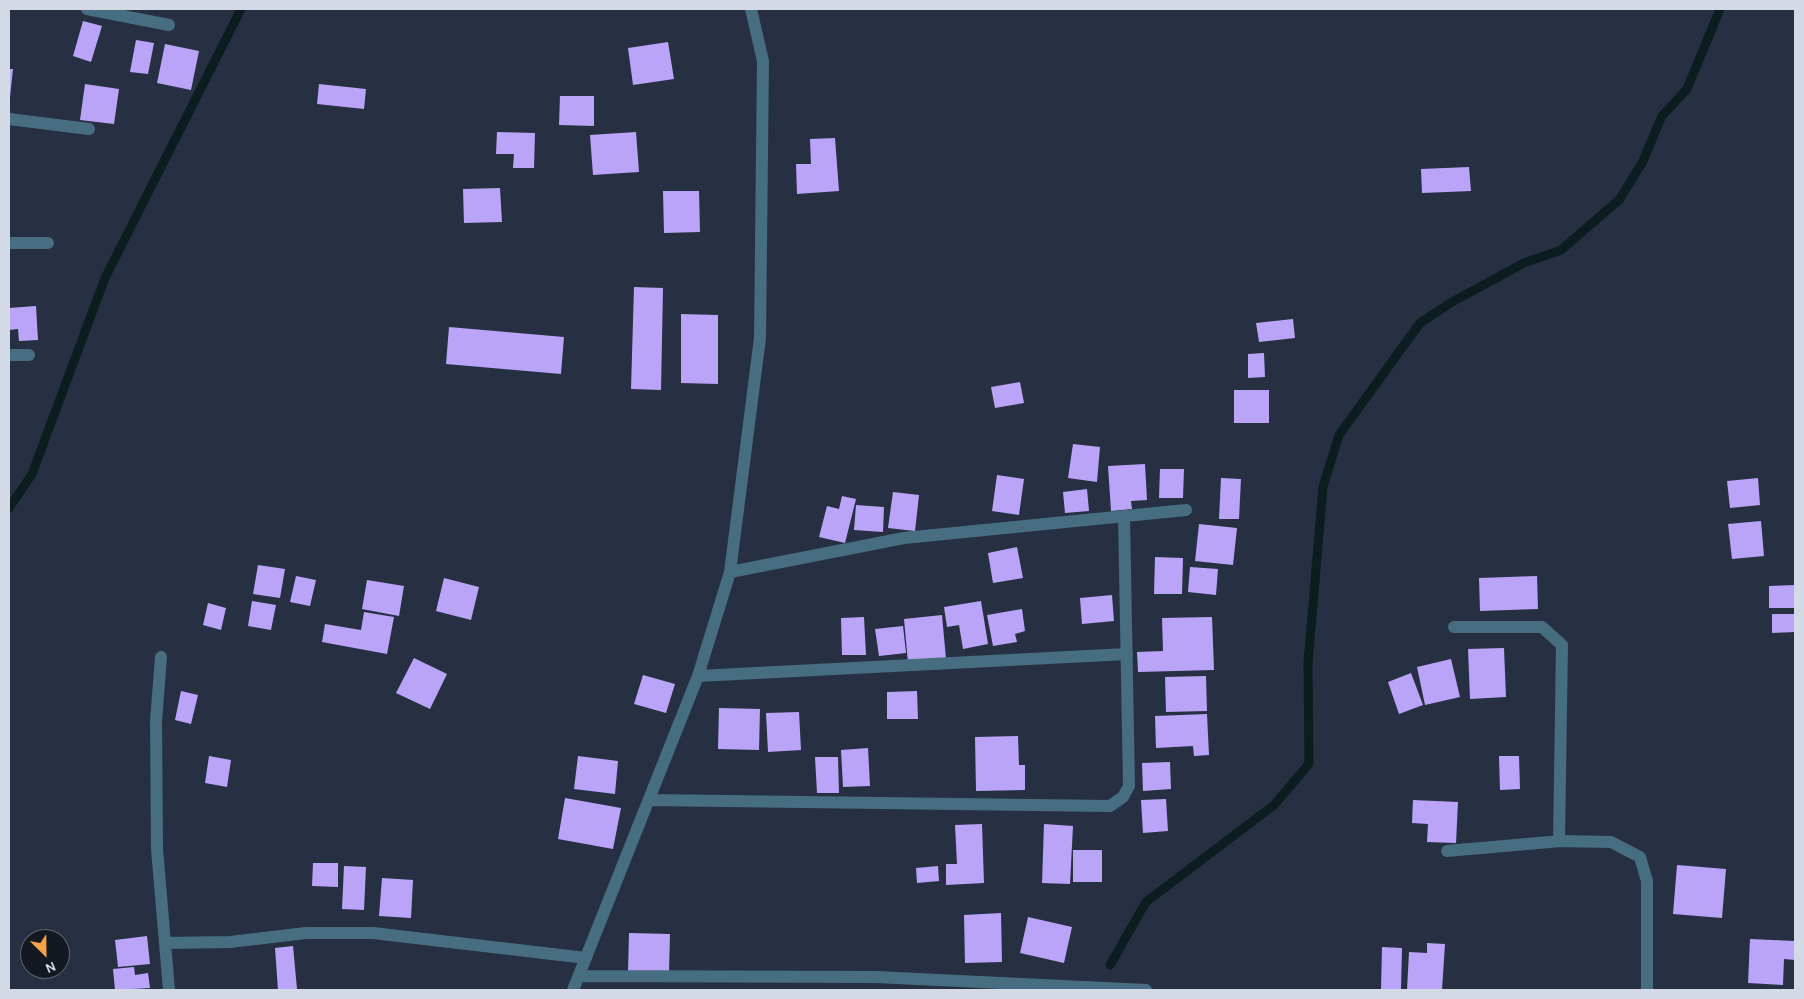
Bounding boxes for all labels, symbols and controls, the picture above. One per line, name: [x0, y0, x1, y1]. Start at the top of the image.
north arrow: [20, 929, 70, 979]
text: N: [43, 958, 59, 977]

